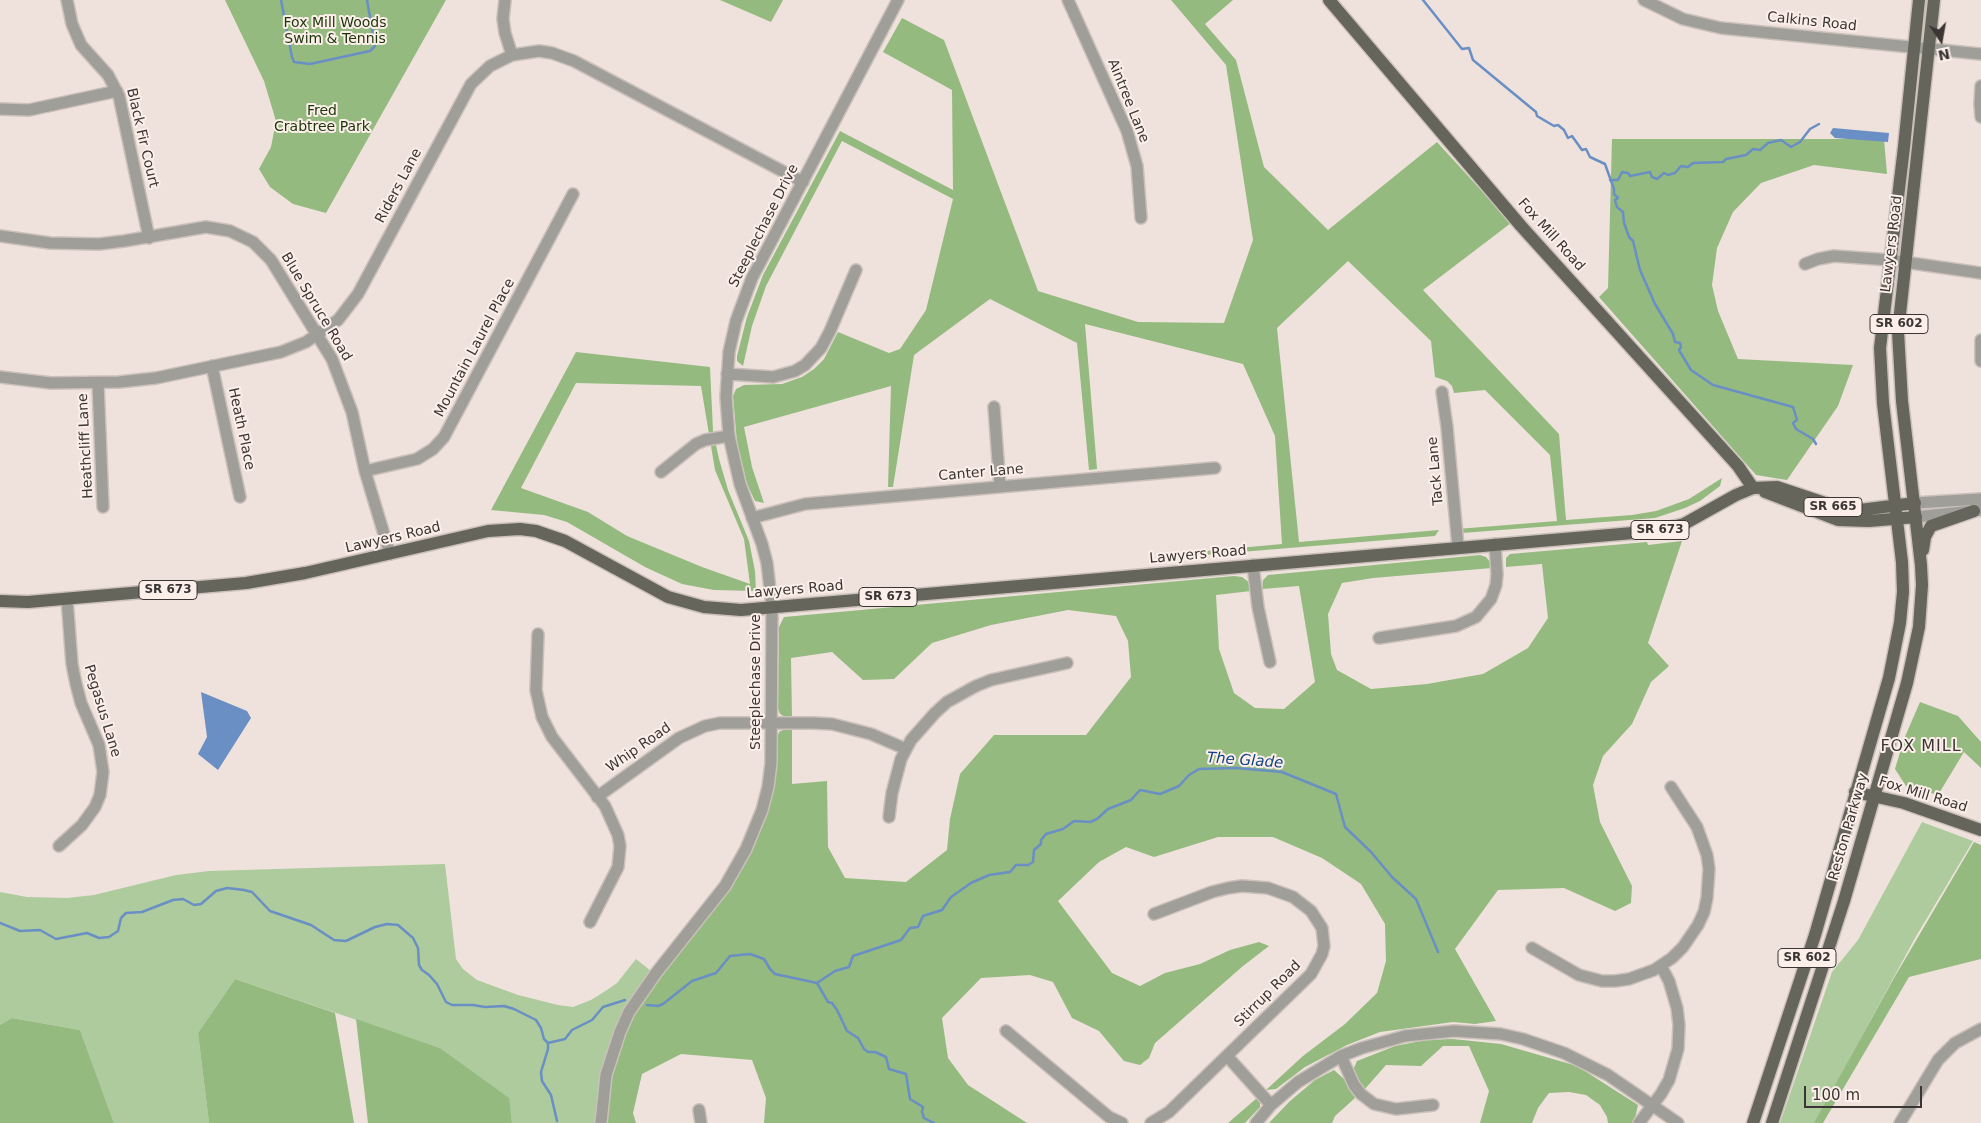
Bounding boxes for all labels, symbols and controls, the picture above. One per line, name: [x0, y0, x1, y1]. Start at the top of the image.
street label: Calkins Road: [1766, 9, 1858, 35]
park label: Fox Mill Woods Swim & Tennis: [284, 15, 386, 48]
north arrow: [1916, 15, 1966, 65]
text: N: [1937, 46, 1952, 64]
street label: Aintree Lane: [1104, 57, 1152, 145]
street label: Black Fir Court: [122, 86, 162, 190]
park label: Fred Crabtree Park: [274, 103, 370, 136]
street label: Riders Lane: [372, 146, 426, 226]
street label: Steeplechase Drive: [726, 162, 802, 290]
street label: Fox Mill Road: [1514, 195, 1588, 275]
street label: Lawyers Road: [1878, 195, 1906, 293]
street label: Blue Spruce Road: [277, 250, 355, 364]
street label: Mountain Laurel Place: [431, 276, 519, 420]
road number: SR 602: [1870, 314, 1928, 334]
street label: Heath Place: [224, 386, 258, 472]
street label: Heathcliff Lane: [75, 393, 97, 499]
street label: Tack Lane: [1425, 436, 1447, 506]
street label: Canter Lane: [938, 461, 1024, 485]
road number: SR 665: [1804, 498, 1862, 516]
street label: Lawyers Road: [344, 519, 442, 557]
road number: SR 673: [1631, 520, 1689, 540]
street label: Lawyers Road: [1149, 542, 1247, 568]
street label: Lawyers Road: [746, 577, 844, 603]
road number: SR 673: [139, 580, 197, 600]
road number: SR 673: [859, 588, 917, 606]
street label: Steeplechase Drive: [748, 614, 764, 750]
street label: Pegasus Lane: [80, 663, 124, 759]
street label: Whip Road: [603, 720, 675, 776]
district label: FOX MILL: [1879, 737, 1963, 757]
water label: The Glade: [1206, 749, 1284, 773]
street label: Reston Parkway: [1826, 771, 1872, 883]
street label: Fox Mill Road: [1877, 774, 1969, 816]
road number: SR 602: [1778, 948, 1836, 968]
street label: Stirrup Road: [1231, 957, 1305, 1031]
scale bar: [1806, 1076, 1924, 1108]
text: 100 m: [1812, 1086, 1860, 1104]

